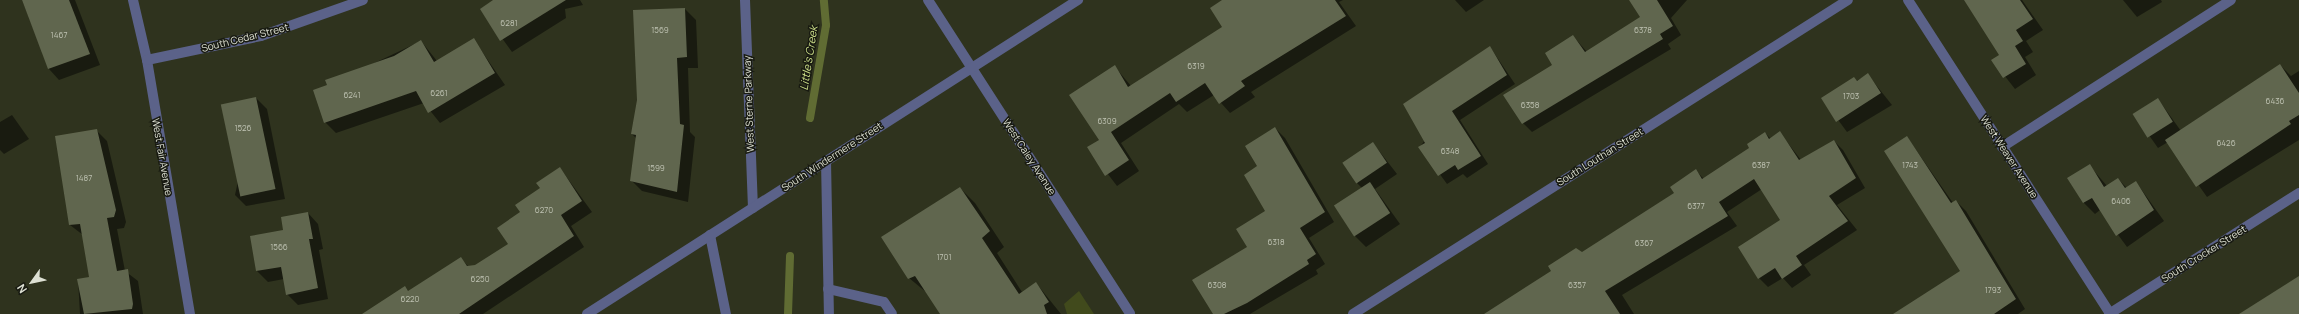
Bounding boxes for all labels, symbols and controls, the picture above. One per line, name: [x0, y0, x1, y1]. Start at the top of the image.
house number: 6281: [500, 18, 518, 28]
street label: South Cedar Street: [200, 21, 290, 55]
house number: 1569: [651, 25, 669, 35]
water label: Little's Creek: [797, 25, 821, 91]
house number: 6378: [1634, 25, 1652, 35]
house number: 1467: [51, 30, 67, 40]
street label: West Sterne Parkway: [741, 55, 757, 153]
house number: 6319: [1187, 61, 1205, 71]
house number: 6261: [430, 88, 448, 98]
house number: 6241: [343, 90, 361, 100]
house number: 1703: [1843, 91, 1859, 101]
house number: 6436: [2265, 96, 2285, 106]
house number: 6358: [1521, 100, 1539, 110]
street label: West Weaver Avenue: [1978, 113, 2040, 201]
house number: 6309: [1097, 116, 1117, 126]
street label: West Fair Avenue: [149, 117, 175, 197]
street label: West Caley Avenue: [1000, 117, 1058, 197]
street label: South Windermere Street: [779, 120, 885, 194]
house number: 1526: [234, 123, 252, 133]
street label: South Louthan Street: [1555, 125, 1645, 189]
house number: 6426: [2216, 138, 2236, 148]
house number: 6348: [1441, 146, 1459, 156]
house number: 6387: [1752, 160, 1770, 170]
house number: 1743: [1902, 160, 1918, 170]
house number: 1599: [647, 163, 665, 173]
house number: 1487: [76, 173, 92, 183]
house number: 6406: [2111, 196, 2131, 206]
house number: 6377: [1687, 201, 1705, 211]
house number: 6270: [535, 205, 553, 215]
street label: South Crocker Street: [2159, 223, 2249, 285]
house number: 6318: [1267, 237, 1285, 247]
house number: 6367: [1635, 238, 1653, 248]
house number: 1566: [270, 242, 288, 252]
house number: 1701: [936, 252, 952, 262]
north arrow: [12, 262, 52, 302]
house number: 6250: [470, 274, 490, 284]
house number: 6308: [1208, 280, 1226, 290]
house number: 6357: [1568, 280, 1586, 290]
text: N: [13, 281, 30, 296]
house number: 1793: [1985, 285, 2001, 295]
house number: 6220: [401, 294, 419, 304]

